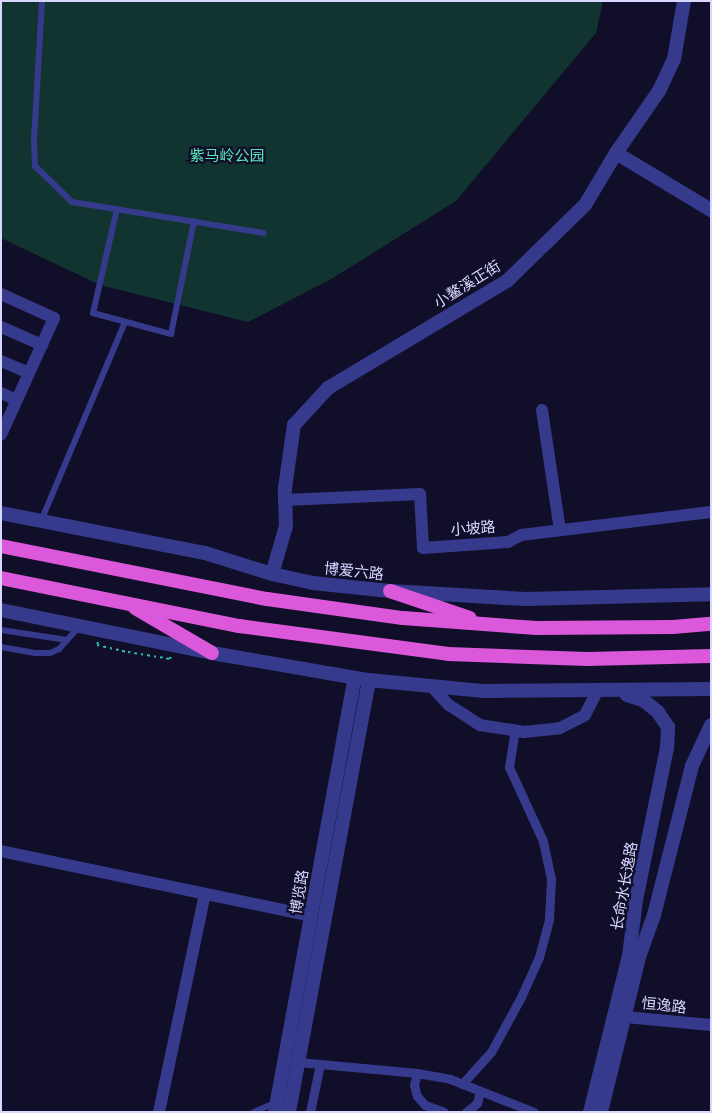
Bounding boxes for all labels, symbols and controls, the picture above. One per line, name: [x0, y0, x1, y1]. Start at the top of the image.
park label: 紫马岭公园: [190, 147, 264, 165]
street label: 小鳌溪正街: [430, 256, 504, 312]
street label: 小坡路: [450, 517, 496, 539]
street label: 博爱六路: [323, 559, 385, 583]
street label: 长命水长逸路: [607, 840, 641, 932]
street label: 博览路: [286, 868, 312, 916]
street label: 恒逸路: [641, 994, 687, 1016]

